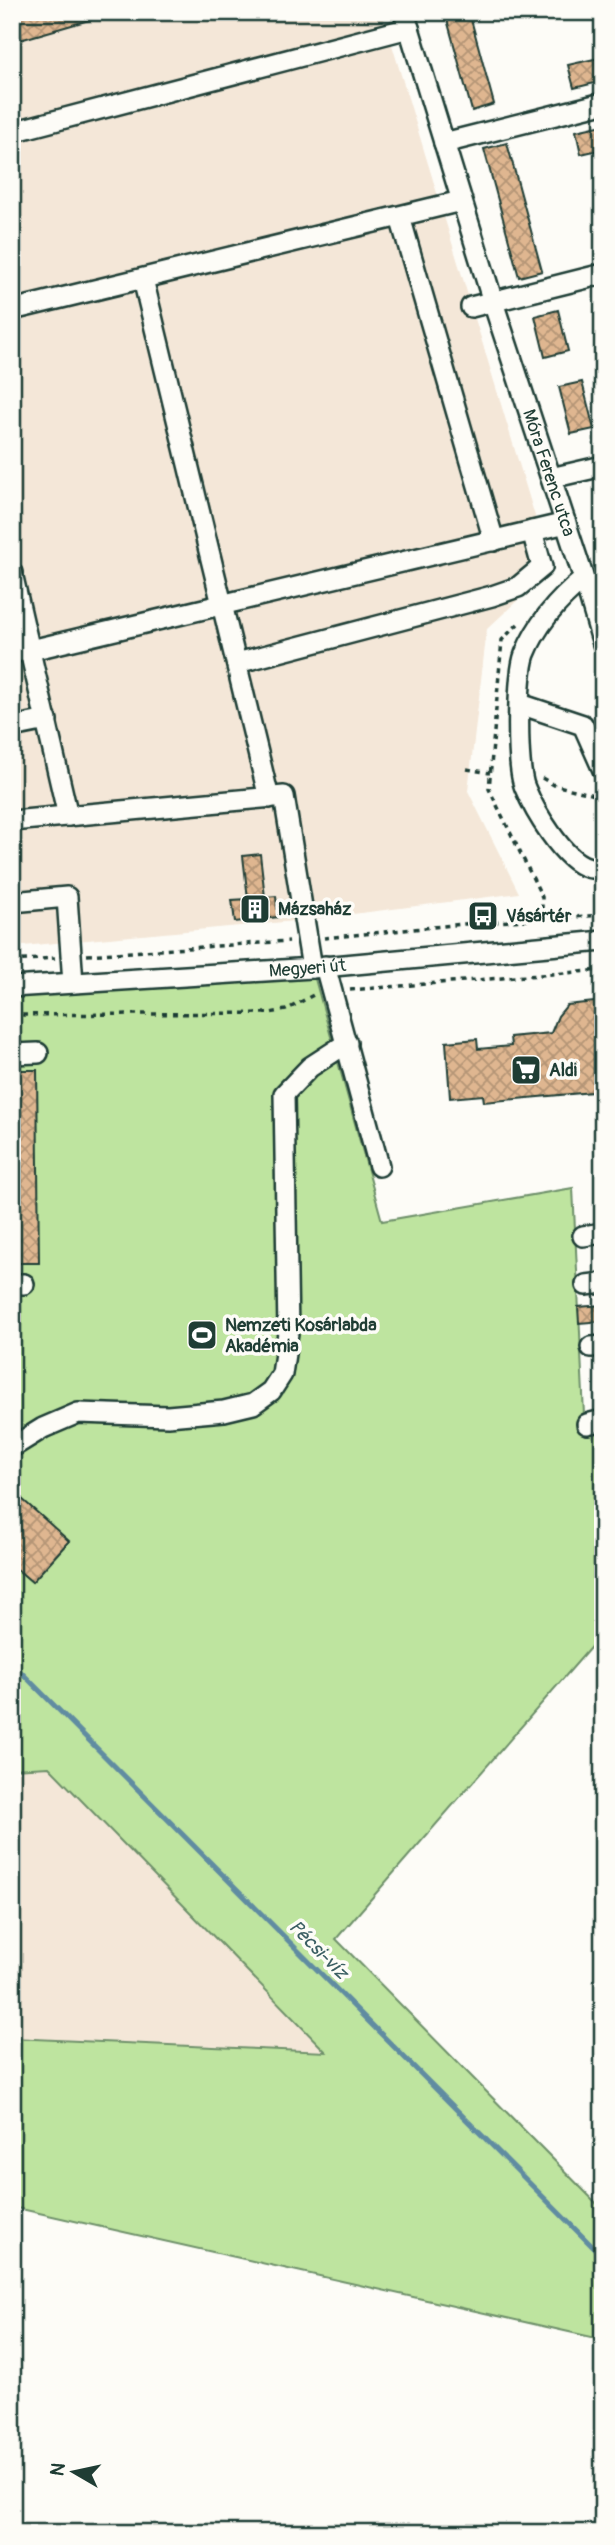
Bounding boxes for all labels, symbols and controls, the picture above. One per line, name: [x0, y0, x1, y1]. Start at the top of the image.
street label: Móra Ferenc utca: [517, 406, 580, 539]
building icon: Mázsaház: [238, 892, 272, 926]
place label: Mázsaház: [278, 898, 352, 921]
bus stop icon: Vásártér: [466, 899, 500, 933]
place label: Vásártér: [506, 905, 572, 928]
street label: Megyeri út: [268, 954, 348, 983]
supermarket icon: Aldi: [509, 1053, 543, 1087]
place label: Aldi: [549, 1059, 577, 1082]
place label: Nemzeti Kosárlabda Akadémia: [225, 1314, 377, 1358]
sports icon: Nemzeti Kosárlabda Akadémia: [185, 1318, 219, 1352]
water label: Pécsi-víz: [284, 1915, 354, 1986]
north arrow: [38, 2436, 108, 2506]
text: N: [45, 2461, 71, 2478]

